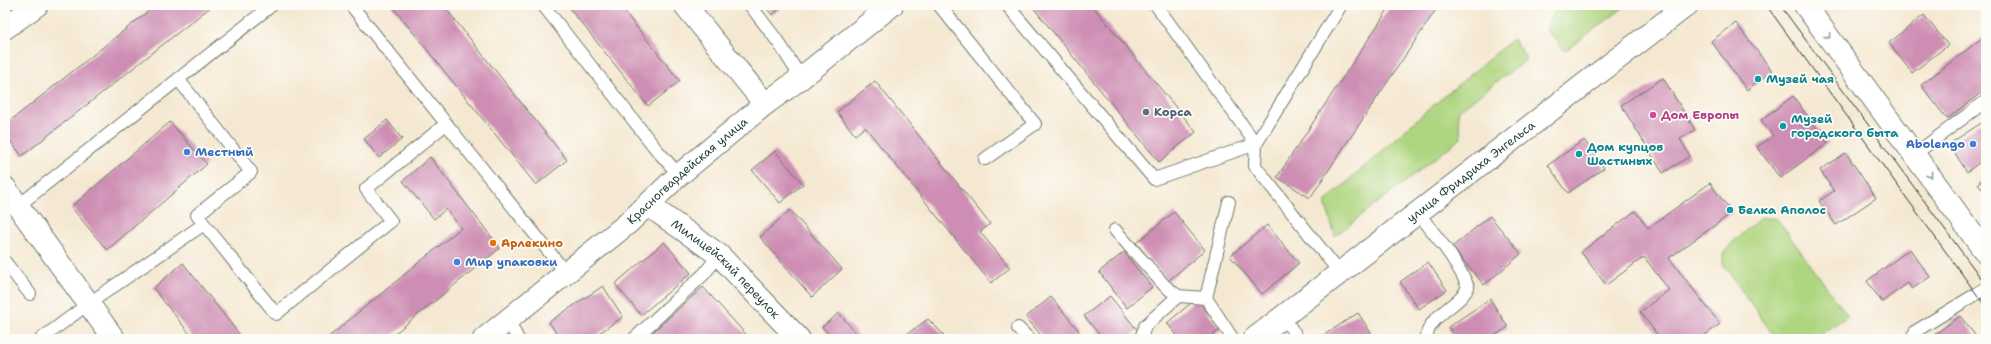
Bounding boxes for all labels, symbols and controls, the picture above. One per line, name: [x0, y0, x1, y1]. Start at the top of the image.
one-way arrow: [1823, 32, 1830, 39]
place label: Музей чая: [1766, 71, 1834, 87]
marker: Музей чая: [1753, 74, 1763, 84]
place label: Корса: [1154, 104, 1193, 120]
marker: Корса: [1141, 107, 1151, 117]
place label: Дом Европы: [1661, 107, 1740, 123]
marker: Дом Европы: [1648, 110, 1658, 120]
place label: Музей городского быта: [1791, 111, 1899, 141]
street label: Красногвардейская улица: [624, 113, 751, 228]
street label: улица Фридриха Энгельса: [1404, 117, 1539, 226]
marker: Музей городского быта: [1778, 121, 1788, 131]
place label: Abolengo: [1906, 136, 1965, 152]
place label: Дом купцов Шастиных: [1587, 139, 1663, 169]
marker: Abolengo: [1968, 139, 1978, 149]
place label: Местный: [195, 144, 254, 160]
marker: Местный: [182, 147, 192, 157]
marker: Дом купцов Шастиных: [1574, 149, 1584, 159]
one-way arrow: [1925, 171, 1933, 178]
place label: Белка Аполос: [1738, 202, 1826, 218]
marker: Белка Аполос: [1725, 205, 1735, 215]
street label: Милицейский переулок: [668, 216, 784, 323]
place label: Арлекино: [501, 235, 563, 251]
marker: Арлекино: [488, 238, 498, 248]
place label: Мир упаковки: [465, 254, 558, 270]
marker: Мир упаковки: [452, 257, 462, 267]

